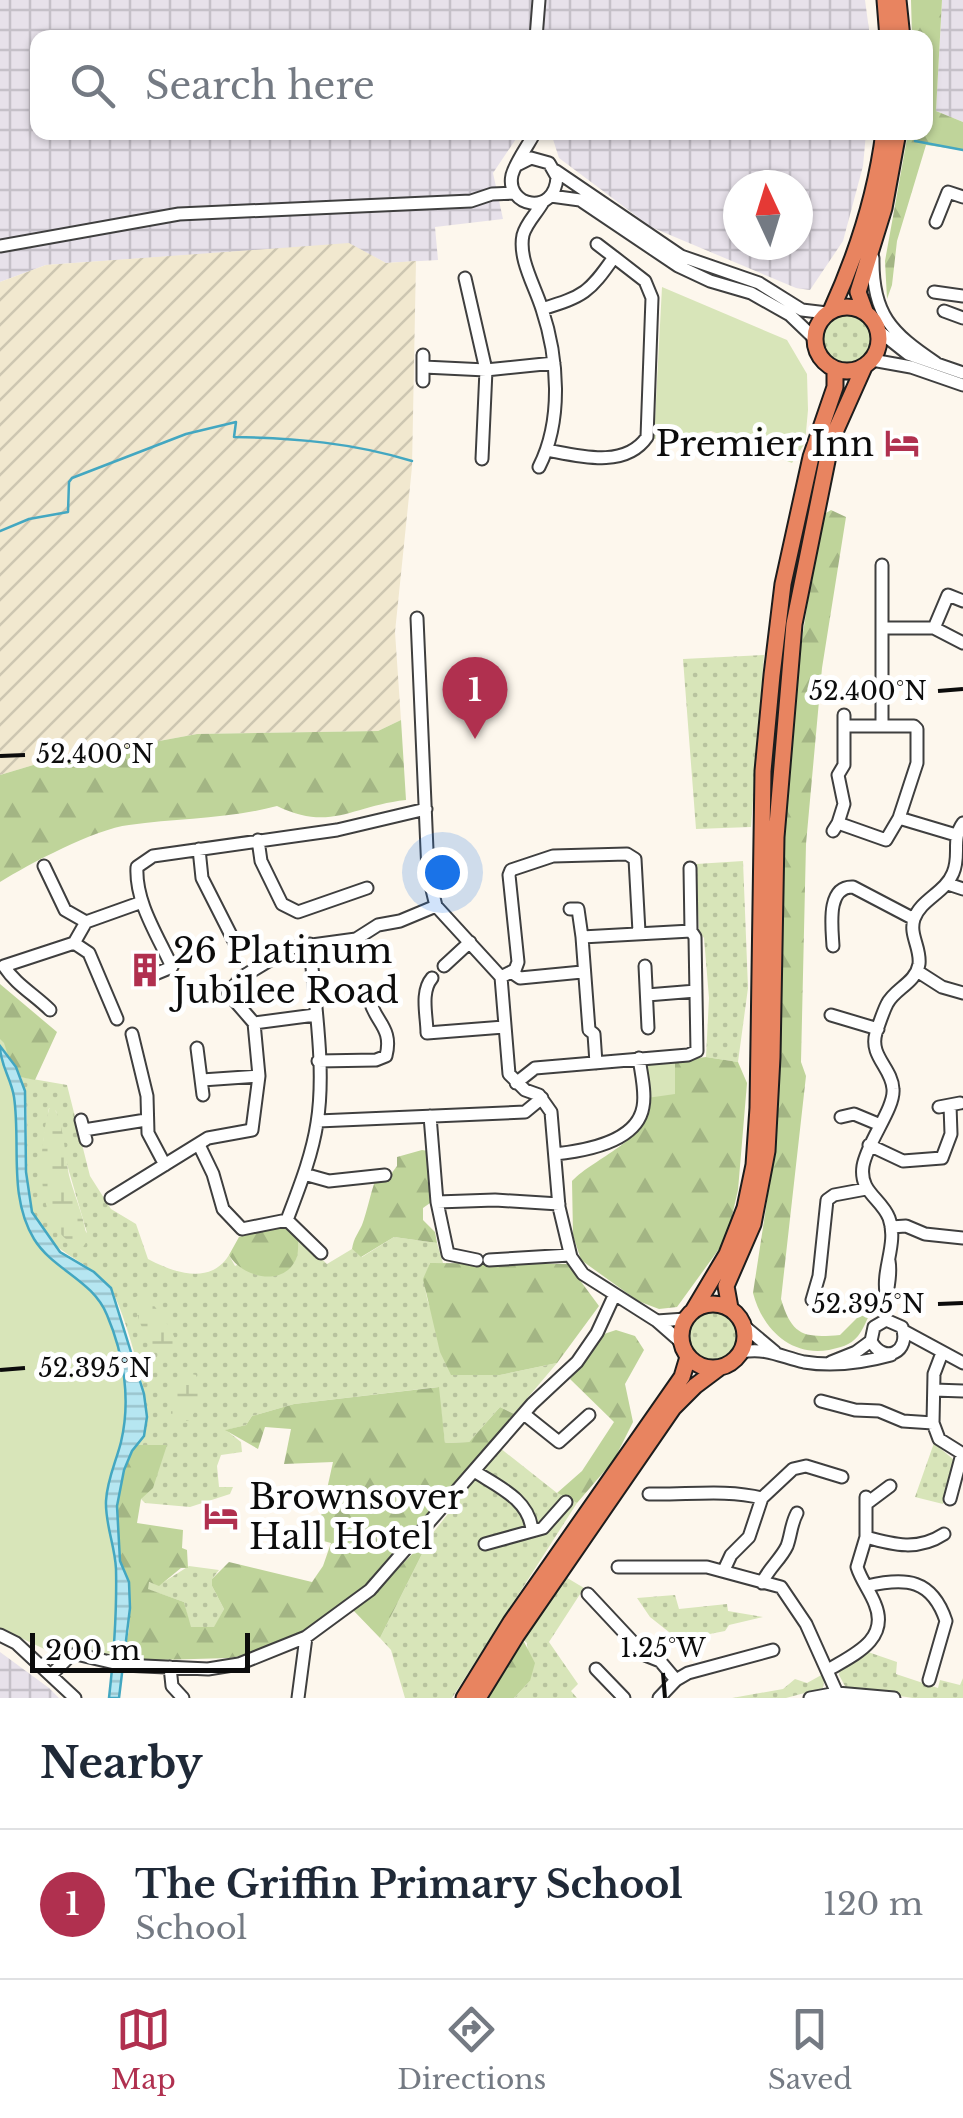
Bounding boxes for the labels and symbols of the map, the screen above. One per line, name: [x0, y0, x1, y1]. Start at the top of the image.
north arrow: [723, 170, 813, 260]
place label: Premier Inn: [655, 422, 874, 465]
hotel icon: Premier Inn: [883, 424, 921, 462]
pin: 1: [442, 656, 508, 739]
text: 52.400°N: [809, 676, 927, 707]
text: 52.400°N: [36, 739, 154, 770]
your location: [417, 847, 468, 898]
place label: 26 Platinum Jubilee Road: [169, 929, 399, 1012]
building icon: 26 Platinum Jubilee Road: [126, 951, 164, 989]
text: 52.395°N: [811, 1289, 925, 1320]
text: 52.395°N: [38, 1353, 152, 1384]
place label: Brownsover Hall Hotel: [249, 1475, 464, 1558]
hotel icon: Brownsover Hall Hotel: [202, 1497, 240, 1535]
scale bar: [30, 1628, 250, 1672]
text: 1.25°W: [620, 1633, 706, 1664]

